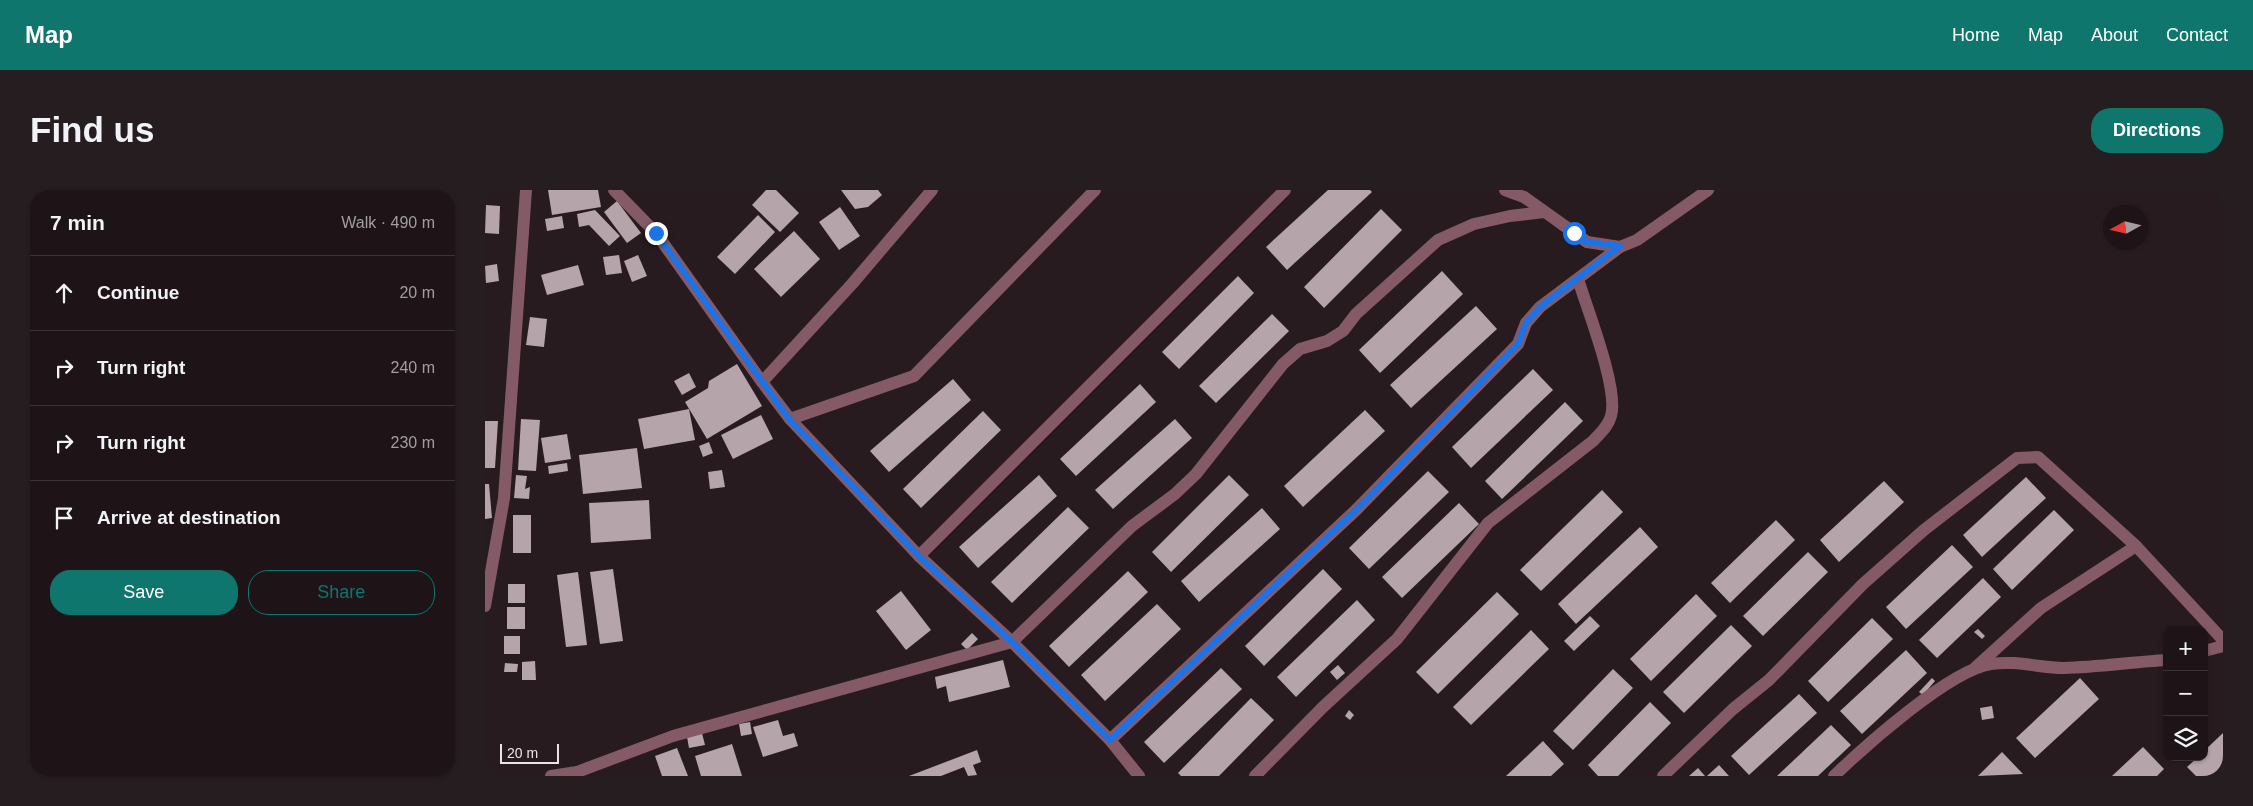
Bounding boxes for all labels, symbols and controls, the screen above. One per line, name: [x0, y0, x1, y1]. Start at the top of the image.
text: Map: [25, 21, 73, 48]
text: Home: [1952, 25, 2000, 45]
text: Map: [2028, 25, 2063, 45]
text: About: [2091, 25, 2138, 45]
text: Contact: [2166, 25, 2228, 45]
button: Directions: [2091, 108, 2223, 153]
text: Find us: [30, 110, 154, 149]
north arrow: [2103, 205, 2148, 250]
text: 7 min: [50, 211, 105, 234]
text: Walk · 490 m: [341, 214, 435, 231]
route end: [645, 222, 668, 245]
route start: [1563, 222, 1586, 245]
icon: ahead: [50, 279, 78, 307]
text: Continue: [97, 282, 179, 303]
text: 20 m: [399, 284, 435, 301]
icon: right: [50, 354, 78, 382]
text: Turn right: [97, 357, 185, 378]
text: 240 m: [391, 359, 435, 376]
icon: right: [50, 429, 78, 457]
text: Turn right: [97, 432, 185, 453]
text: 230 m: [391, 434, 435, 451]
icon: arrive: [50, 504, 78, 532]
text: Arrive at destination: [97, 507, 281, 528]
button: Save: [50, 570, 238, 615]
button: Share: [248, 570, 435, 615]
map controls: [2163, 626, 2208, 761]
button: +: [2163, 626, 2208, 671]
button: −: [2163, 671, 2208, 716]
button: layers: [2163, 716, 2208, 761]
scale bar: [500, 741, 559, 764]
text: 20 m: [507, 745, 538, 761]

